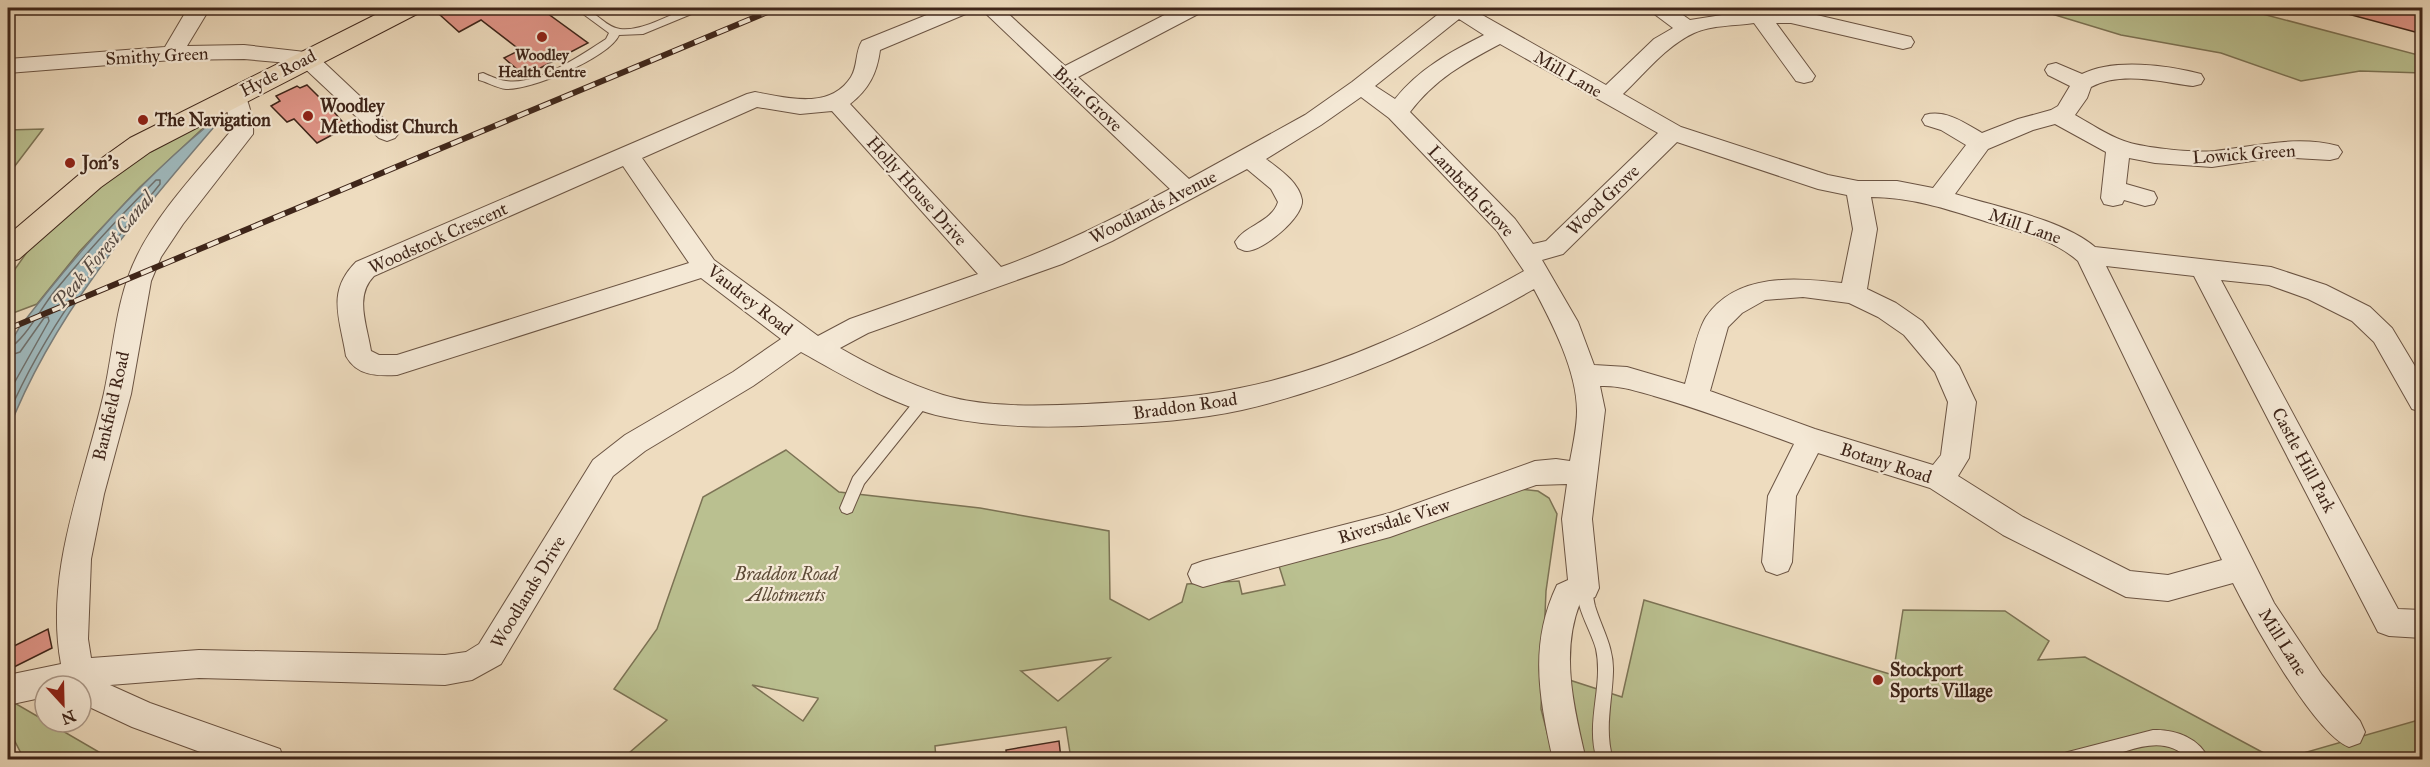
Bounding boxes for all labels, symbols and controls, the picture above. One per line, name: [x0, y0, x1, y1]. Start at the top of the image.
marker: Woodley Health Centre: [535, 30, 549, 44]
street label: Smithy Green: [105, 42, 209, 70]
street label: Hyde Road: [236, 45, 320, 101]
place label: Woodley Health Centre: [498, 46, 587, 81]
street label: Mill Lane: [1530, 46, 1606, 102]
street label: Briar Grove: [1049, 61, 1127, 137]
place label: Woodley Methodist Church: [320, 95, 459, 138]
place label: The Navigation: [154, 109, 271, 132]
marker: Woodley Methodist Church: [301, 109, 315, 123]
marker: The Navigation: [136, 113, 150, 127]
street label: Holly House Drive: [862, 132, 972, 250]
street label: Lowick Green: [2192, 139, 2297, 169]
street label: Lambeth Grove: [1423, 141, 1519, 241]
place label: Jon's: [80, 152, 119, 175]
marker: Jon's: [63, 156, 77, 170]
street label: Wood Grove: [1562, 160, 1644, 240]
street label: Woodlands Avenue: [1086, 166, 1220, 248]
water label: Peak Forest Canal: [47, 185, 160, 313]
street label: Woodstock Crescent: [365, 197, 511, 279]
street label: Mill Lane: [1986, 203, 2064, 249]
street label: Vaudrey Road: [702, 259, 797, 340]
street label: Bankfield Road: [88, 349, 134, 463]
street label: Braddon Road: [1131, 388, 1239, 424]
street label: Castle Hill Park: [2267, 404, 2341, 517]
street label: Botany Road: [1837, 438, 1935, 488]
street label: Riversdale View: [1335, 493, 1453, 548]
street label: Woodlands Drive: [486, 532, 570, 652]
park label: Braddon Road Allotments: [733, 563, 839, 606]
street label: Mill Lane: [2254, 604, 2312, 680]
place label: Stockport Sports Village: [1890, 659, 1993, 703]
marker: Stockport Sports Village: [1871, 673, 1885, 687]
north arrow: [33, 674, 93, 734]
text: N: [58, 706, 78, 729]

